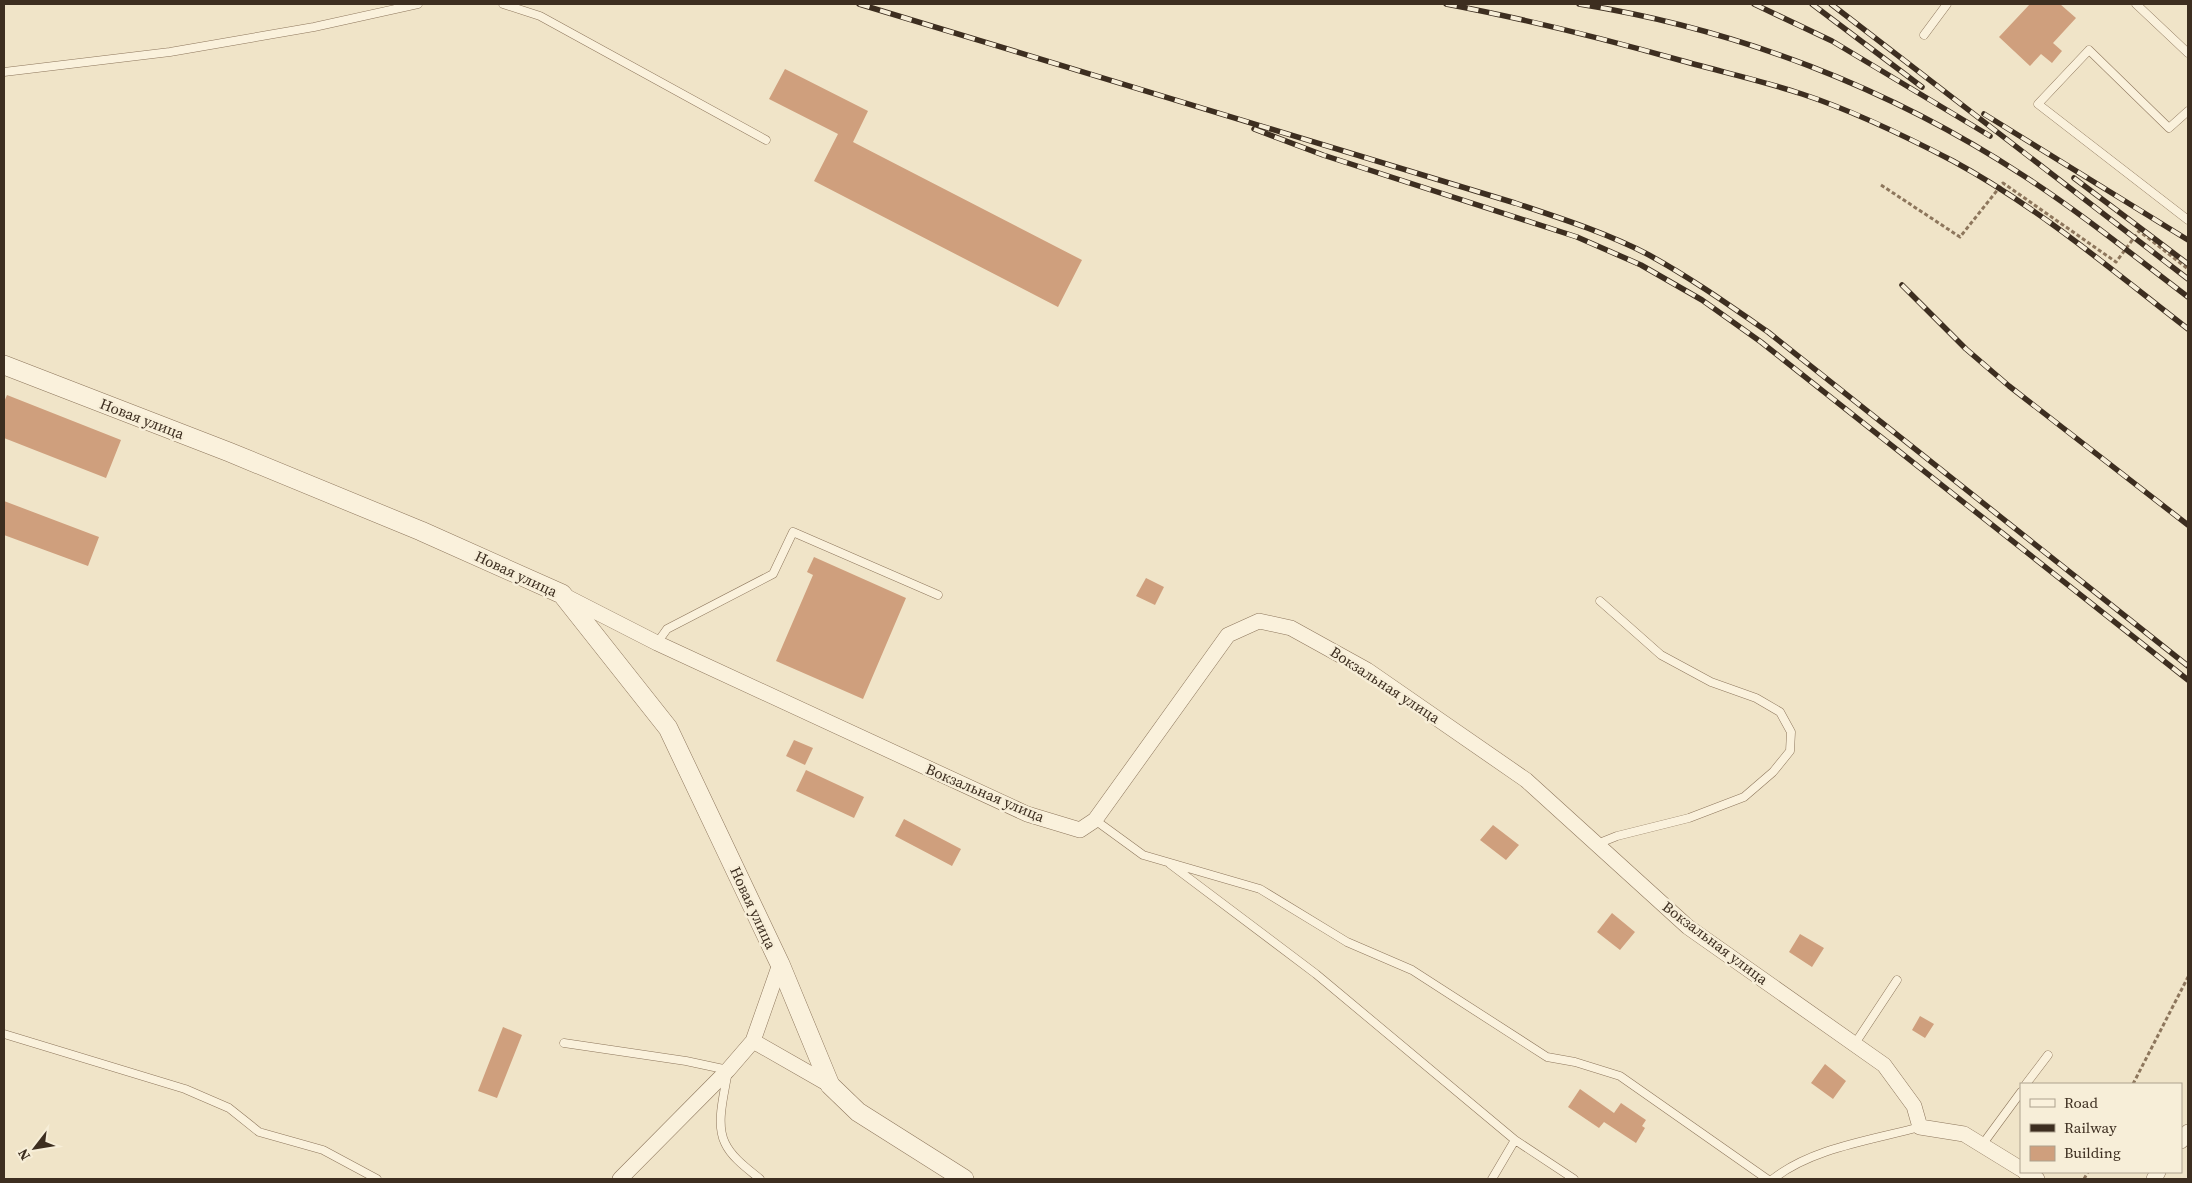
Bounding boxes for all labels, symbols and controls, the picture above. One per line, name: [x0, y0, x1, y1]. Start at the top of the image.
street label: Новая улица: [97, 393, 188, 444]
street label: Новая улица: [472, 545, 561, 602]
street label: Вокзальная улица: [1326, 641, 1445, 728]
street label: Вокзальная улица: [923, 758, 1048, 827]
street label: Новая улица: [725, 863, 782, 953]
street label: Вокзальная улица: [1658, 896, 1773, 989]
legend: [2020, 1083, 2182, 1173]
text: Road: [2064, 1092, 2098, 1113]
text: Railway: [2064, 1117, 2117, 1138]
north arrow: [10, 1123, 60, 1173]
text: Building: [2064, 1142, 2121, 1163]
text: N: [13, 1145, 35, 1164]

